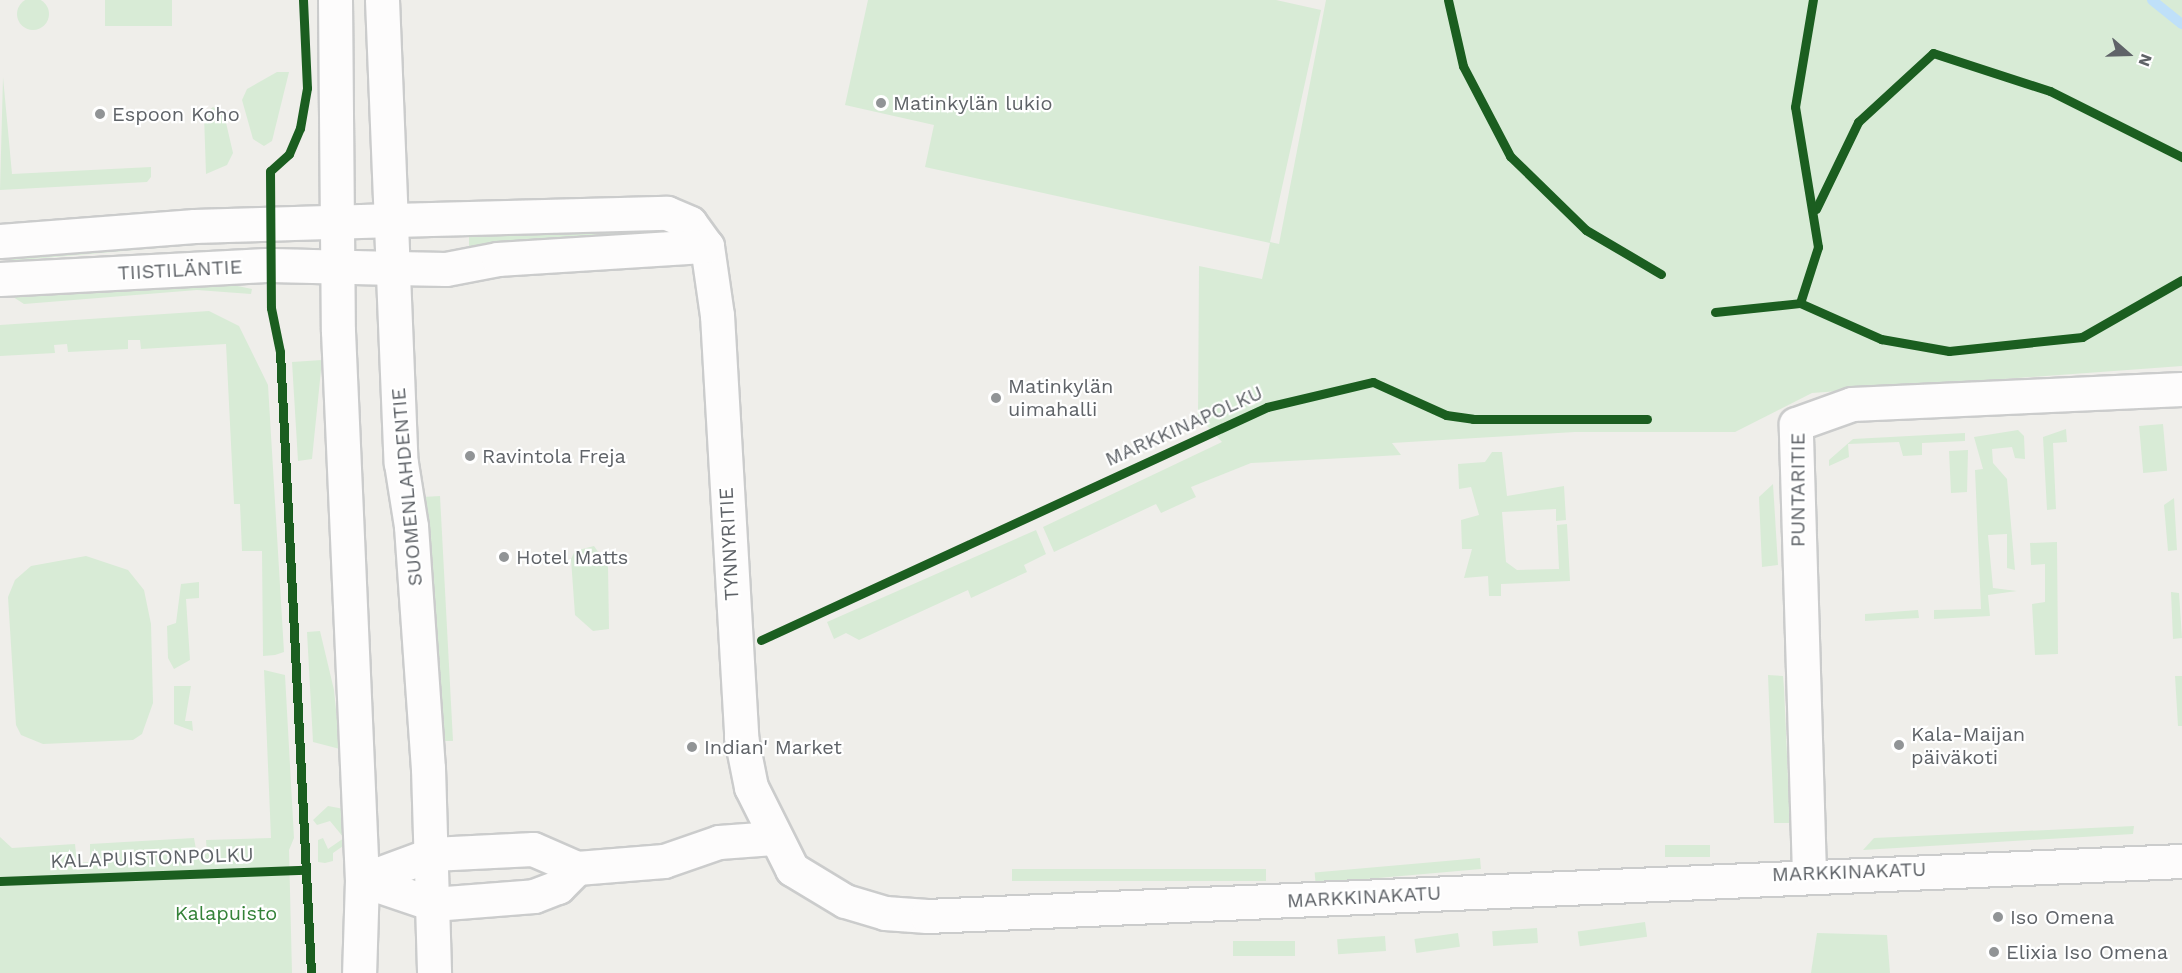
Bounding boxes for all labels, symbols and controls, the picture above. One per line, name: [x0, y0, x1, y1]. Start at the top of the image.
north arrow: [2098, 24, 2158, 84]
text: N: [2134, 51, 2156, 69]
place label: Matinkylän lukio: [893, 91, 1052, 115]
marker: Matinkylän lukio: [874, 96, 888, 110]
place label: Espoon Koho: [112, 102, 240, 126]
marker: Espoon Koho: [93, 107, 107, 121]
street label: TIISTILÄNTIE: [117, 255, 243, 285]
place label: Matinkylän uimahalli: [1008, 374, 1113, 421]
street label: MARKKINAPOLKU: [1101, 380, 1267, 472]
street label: SUOMENLAHDENTIE: [386, 387, 428, 587]
marker: Matinkylän uimahalli: [989, 391, 1003, 405]
street label: PUNTARITIE: [1786, 433, 1810, 547]
place label: Ravintola Freja: [482, 444, 626, 468]
marker: Ravintola Freja: [463, 449, 477, 463]
street label: TYNNYRITIE: [714, 487, 744, 601]
place label: Hotel Matts: [516, 545, 629, 569]
marker: Hotel Matts: [497, 550, 511, 564]
place label: Kala-Maijan päiväkoti: [1911, 722, 2025, 769]
place label: Indian' Market: [704, 735, 842, 759]
marker: Kala-Maijan päiväkoti: [1892, 738, 1906, 752]
marker: Indian' Market: [685, 740, 699, 754]
street label: KALAPUISTONPOLKU: [50, 842, 254, 874]
street label: MARKKINAKATU: [1771, 857, 1927, 887]
street label: MARKKINAKATU: [1286, 881, 1442, 913]
park label: Kalapuisto: [175, 901, 277, 925]
place label: Iso Omena: [2010, 905, 2114, 929]
marker: Iso Omena: [1991, 910, 2005, 924]
place label: Elixia Iso Omena: [2006, 940, 2169, 964]
marker: Elixia Iso Omena: [1987, 945, 2001, 959]

